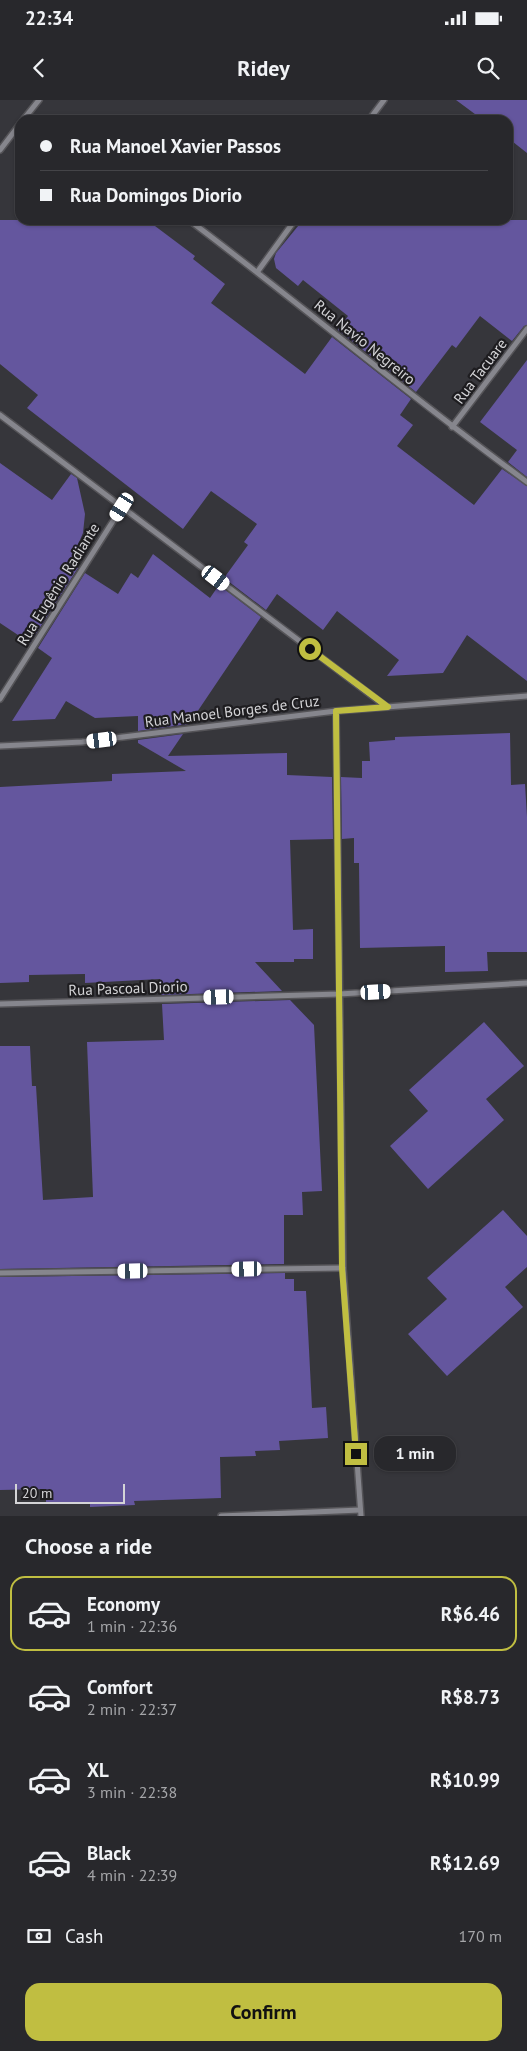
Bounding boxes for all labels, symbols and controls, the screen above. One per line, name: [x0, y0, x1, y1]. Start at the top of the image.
text: 22:34: [25, 6, 73, 30]
icon: back: [25, 54, 53, 82]
text: Ridey: [237, 54, 290, 82]
icon: search: [474, 54, 502, 82]
text: Rua Manoel Xavier Passos: [70, 134, 281, 158]
text: Rua Domingos Diorio: [70, 183, 242, 207]
street label: Rua Navio Negreiro: [311, 295, 419, 389]
street label: Rua Tacuare: [449, 335, 511, 407]
car: [107, 490, 136, 524]
street label: Rua Eugênio Radiante: [13, 519, 103, 649]
car: [199, 563, 232, 593]
route start: [299, 638, 321, 660]
street label: Rua Manoel Borges de Cruz: [144, 691, 320, 731]
car: [86, 731, 117, 749]
street label: Rua Pascoal Diorio: [68, 976, 188, 1000]
car: [360, 984, 391, 1000]
car: [203, 989, 234, 1005]
car: [231, 1261, 262, 1277]
car: [117, 1263, 148, 1279]
callout: 1 min: [374, 1436, 456, 1472]
route end: [345, 1443, 367, 1465]
text: 1 min: [395, 1443, 435, 1463]
scale bar: [15, 1481, 125, 1504]
text: 20 m: [22, 1484, 52, 1502]
text: Choose a ride: [25, 1532, 152, 1560]
icon: car: [27, 1591, 72, 1636]
text: Economy: [87, 1592, 160, 1616]
text: R$6.46: [441, 1602, 500, 1626]
text: 1 min · 22:36: [87, 1616, 177, 1636]
icon: car: [27, 1674, 72, 1719]
text: Comfort: [87, 1675, 153, 1699]
text: R$8.73: [441, 1685, 500, 1709]
text: 2 min · 22:37: [87, 1699, 177, 1719]
icon: car: [27, 1757, 72, 1802]
text: XL: [87, 1758, 109, 1782]
text: R$10.99: [430, 1768, 500, 1792]
text: 3 min · 22:38: [87, 1782, 177, 1802]
icon: car: [27, 1840, 72, 1885]
text: Black: [87, 1841, 131, 1865]
text: R$12.69: [430, 1851, 500, 1875]
text: 4 min · 22:39: [87, 1865, 177, 1885]
icon: cash: [25, 1922, 53, 1950]
text: Cash: [65, 1924, 103, 1948]
text: 170 m: [459, 1926, 502, 1946]
button: Confirm: [25, 1983, 502, 2041]

